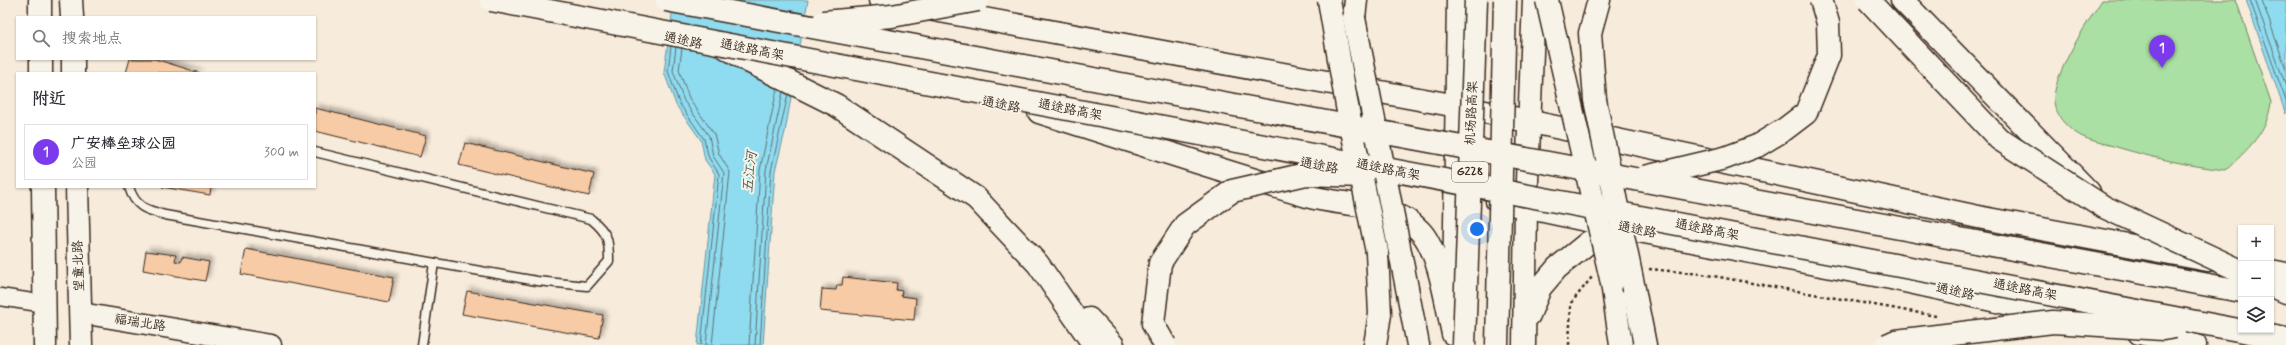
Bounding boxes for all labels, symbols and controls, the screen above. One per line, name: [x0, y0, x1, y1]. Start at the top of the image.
search box: [16, 16, 316, 60]
icon: search: [30, 27, 52, 49]
text: 搜索地点: [62, 29, 122, 49]
street label: 通途路: [662, 29, 704, 53]
street label: 通途路高架: [718, 35, 786, 65]
pin: 1: [2149, 35, 2175, 68]
street label: 机场路高架: [1462, 80, 1482, 146]
text: 附近: [32, 88, 66, 110]
street label: 通途路: [980, 93, 1022, 117]
street label: 通途路高架: [1036, 95, 1104, 125]
text: 广安棒垒球公园: [71, 134, 176, 154]
text: 1: [43, 144, 49, 161]
text: 300 m: [264, 144, 299, 161]
water label: 五江河: [739, 148, 761, 194]
street label: 通途路: [1298, 154, 1340, 178]
text: 公园: [71, 155, 97, 172]
street label: 通途路高架: [1354, 155, 1422, 185]
road number: G228: [1452, 162, 1488, 182]
street label: 通途路高架: [1673, 215, 1741, 245]
street label: 通途路: [1616, 218, 1658, 242]
your location: [1467, 219, 1487, 239]
map controls: [2238, 225, 2274, 333]
button: +: [2238, 225, 2274, 261]
street label: 望童北路: [70, 240, 88, 292]
button: −: [2238, 261, 2274, 297]
street label: 通途路高架: [1991, 275, 2059, 305]
street label: 通途路: [1934, 280, 1976, 304]
button: layers: [2238, 297, 2274, 333]
street label: 福瑞北路: [113, 311, 167, 335]

